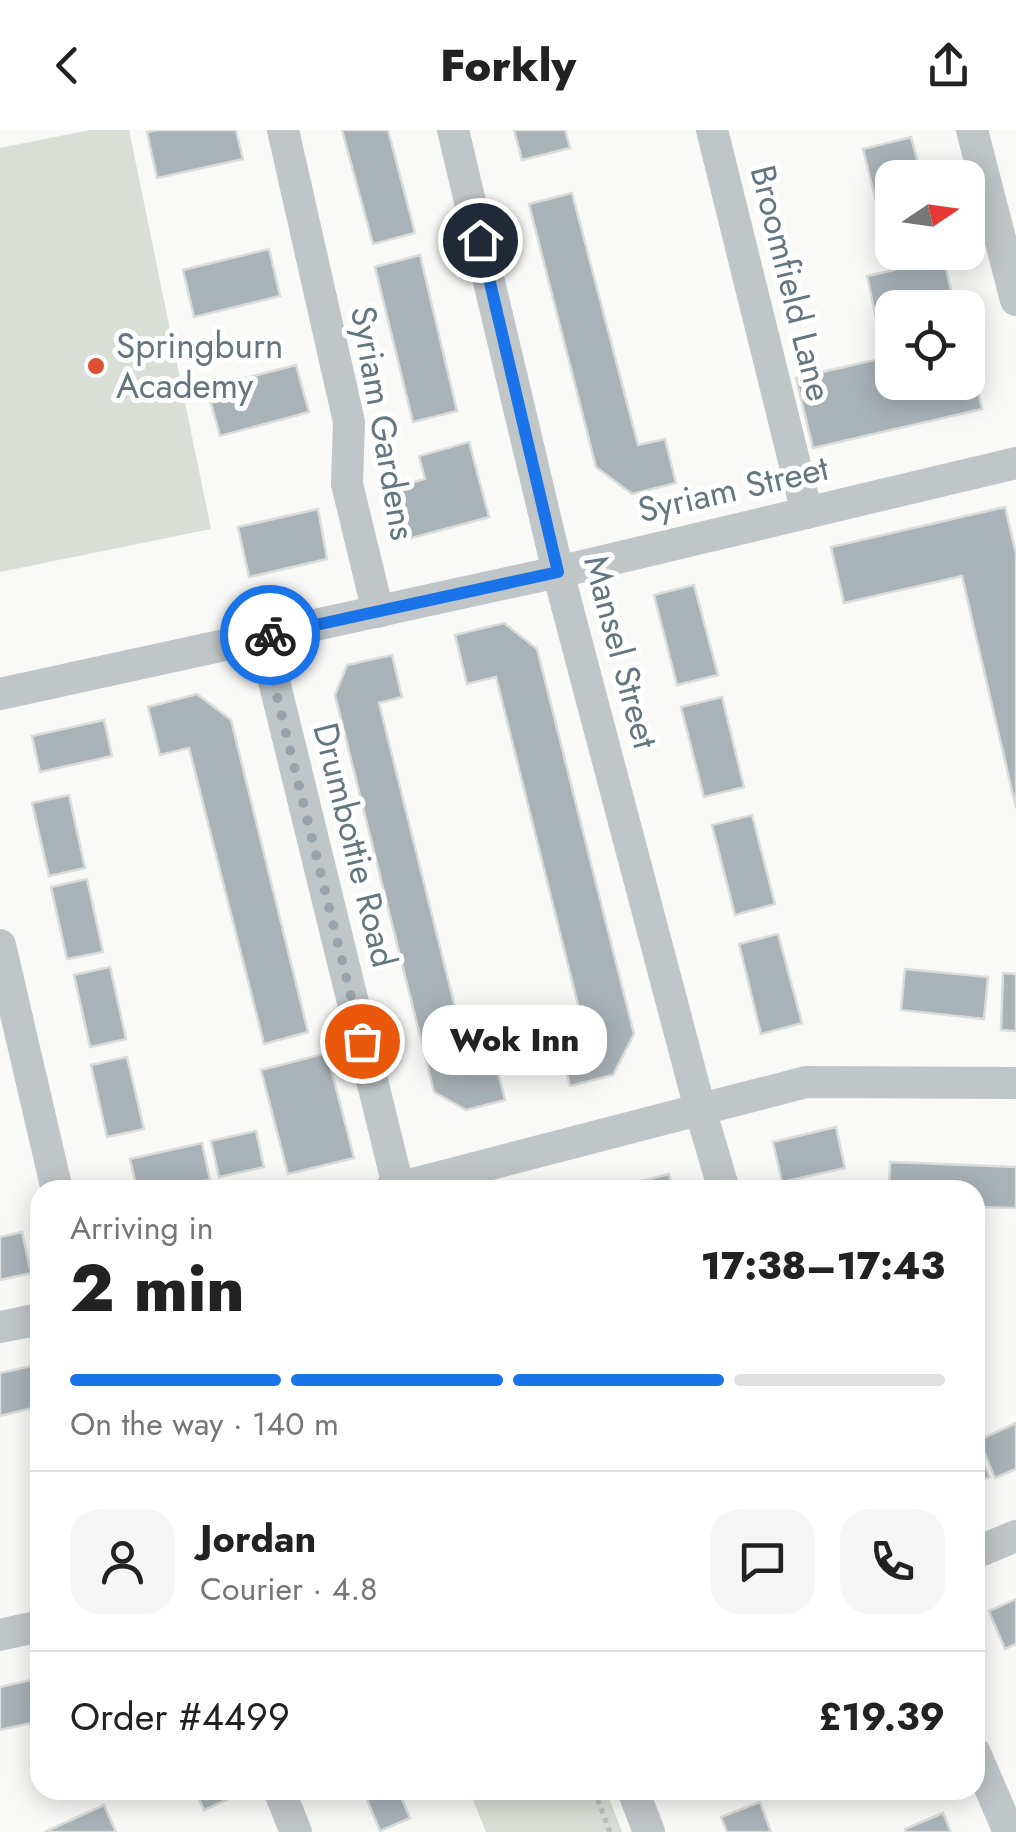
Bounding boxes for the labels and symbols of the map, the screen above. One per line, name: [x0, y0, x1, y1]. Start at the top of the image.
street label: Broomfield Lane: [738, 160, 844, 406]
north arrow: [875, 160, 985, 270]
pin: [438, 198, 523, 283]
street label: Syriam Gardens: [338, 302, 428, 544]
place label: Springburn Academy: [116, 321, 283, 411]
marker: Springburn Academy: [85, 355, 107, 377]
street label: Syriam Street: [633, 443, 834, 535]
street label: Mansel Street: [571, 550, 671, 755]
courier: [220, 585, 320, 685]
street label: Drumbottie Road: [300, 717, 410, 973]
pin: [320, 999, 405, 1084]
callout: Wok Inn: [422, 1006, 607, 1076]

